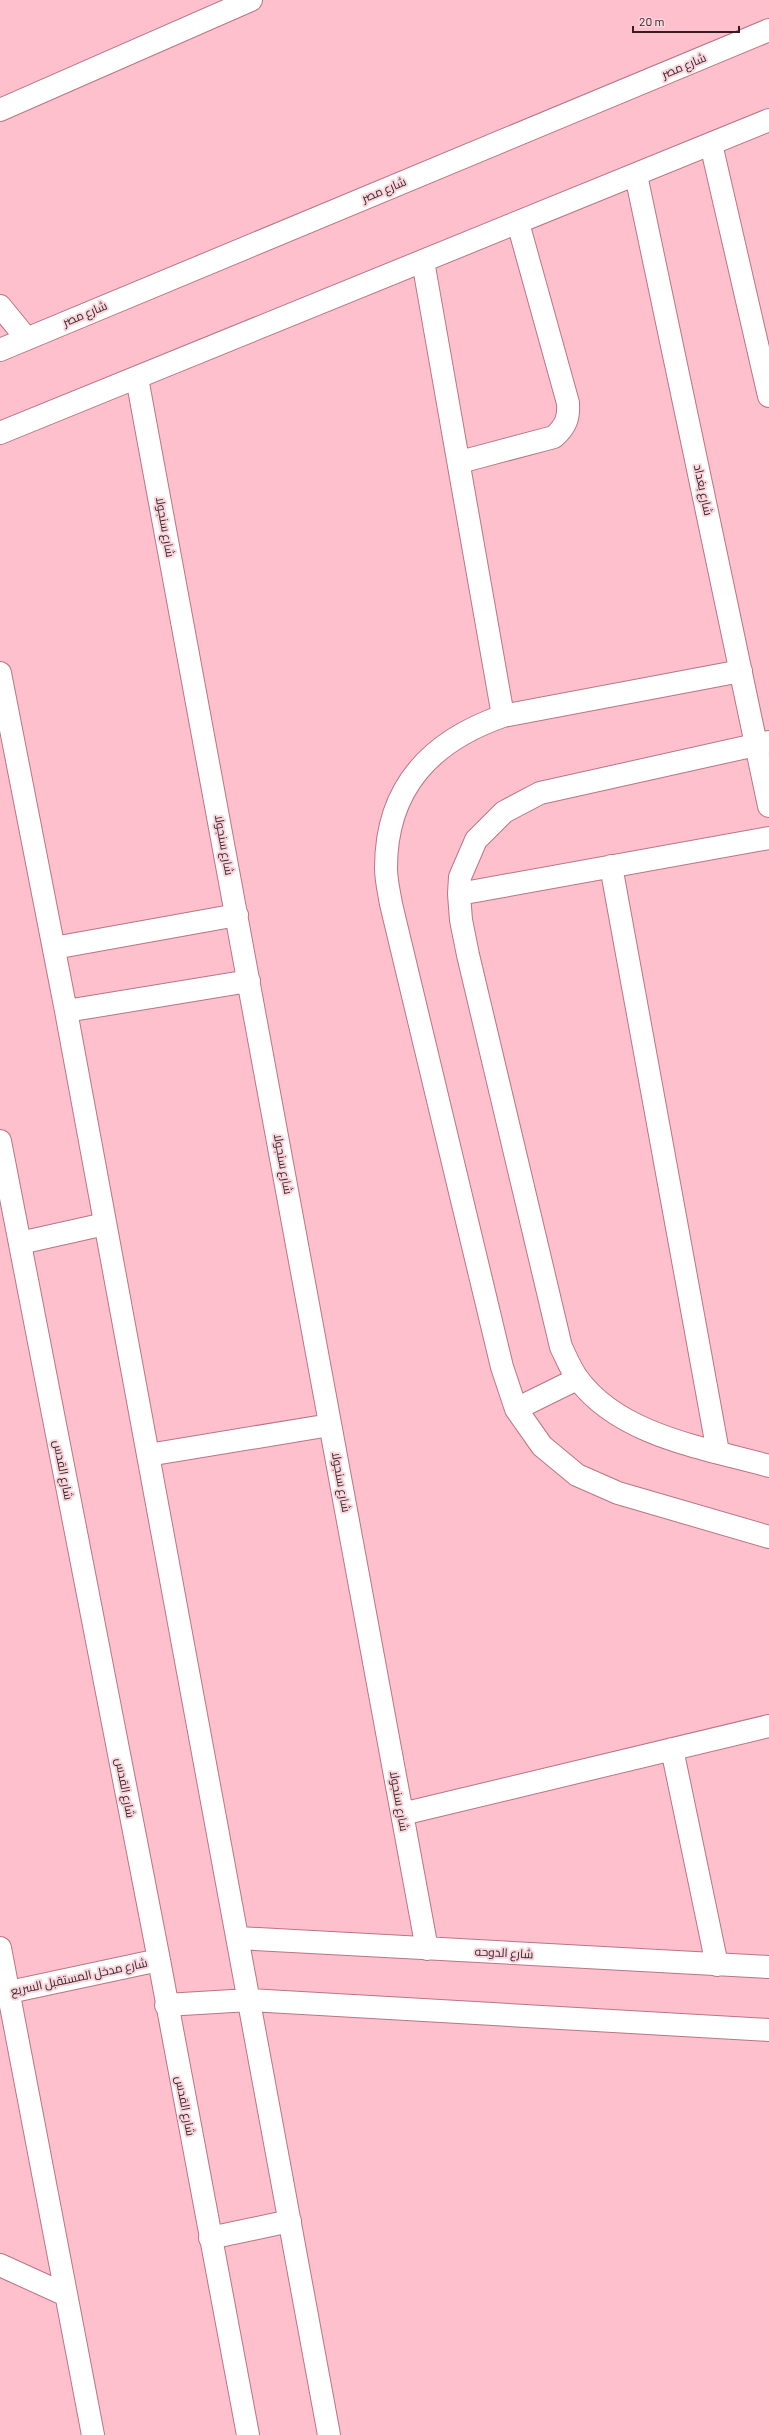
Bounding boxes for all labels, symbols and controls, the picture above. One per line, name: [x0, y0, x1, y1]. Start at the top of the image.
scale bar: [633, 8, 739, 34]
text: 20 m: [639, 14, 665, 28]
street label: شارع مصر: [658, 49, 709, 83]
street label: شارع مصر: [358, 173, 409, 207]
street label: شارع مصر: [59, 297, 110, 331]
street label: شارع بغداد: [690, 463, 716, 517]
street label: شارع سنجولا: [152, 496, 178, 558]
street label: شارع سنجولا: [211, 814, 237, 876]
street label: شارع سنجولا: [270, 1133, 296, 1195]
street label: شارع القدس: [49, 1439, 77, 1501]
street label: شارع سنجولا: [328, 1451, 354, 1513]
street label: شارع القدس: [111, 1757, 139, 1819]
street label: شارع سنجولا: [386, 1770, 412, 1832]
street label: شارع الدوحه: [474, 1943, 534, 1963]
street label: شارع مدخل المستقبل السريع: [9, 1955, 149, 1999]
street label: شارع القدس: [171, 2075, 199, 2137]

